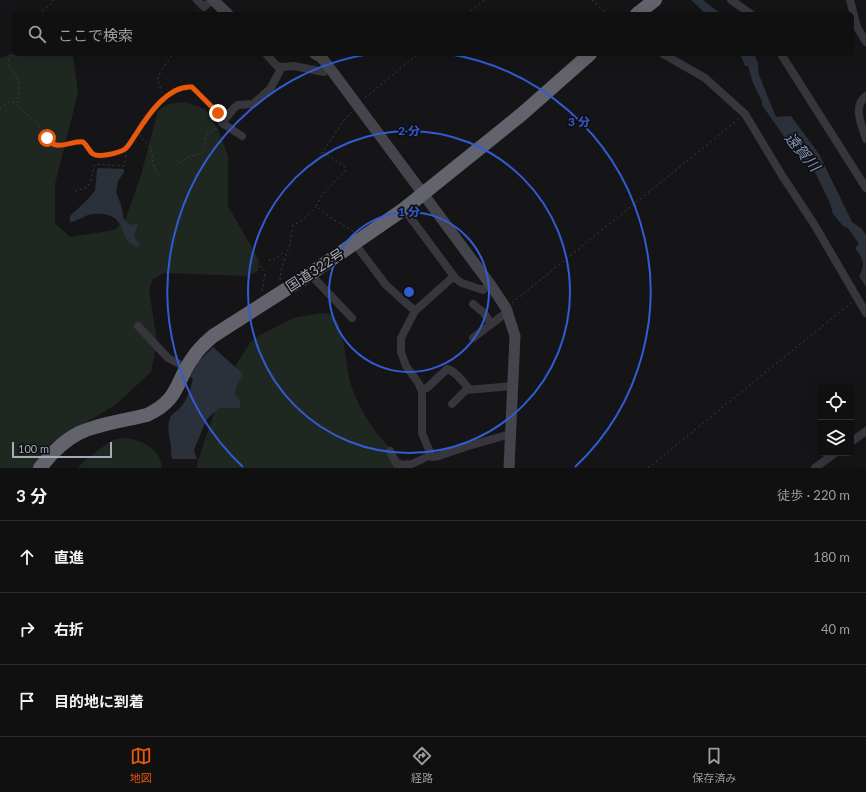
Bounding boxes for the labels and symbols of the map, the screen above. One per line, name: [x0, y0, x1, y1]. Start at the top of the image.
route end: [209, 104, 227, 122]
text: 3 分: [568, 114, 590, 129]
text: 2 分: [398, 123, 420, 138]
water label: 遠賀川: [781, 128, 825, 176]
route start: [38, 129, 56, 147]
text: 1 分: [398, 204, 420, 219]
street label: 国道322号: [282, 244, 347, 295]
centre of rings: [402, 285, 416, 299]
scale bar: [12, 440, 112, 459]

